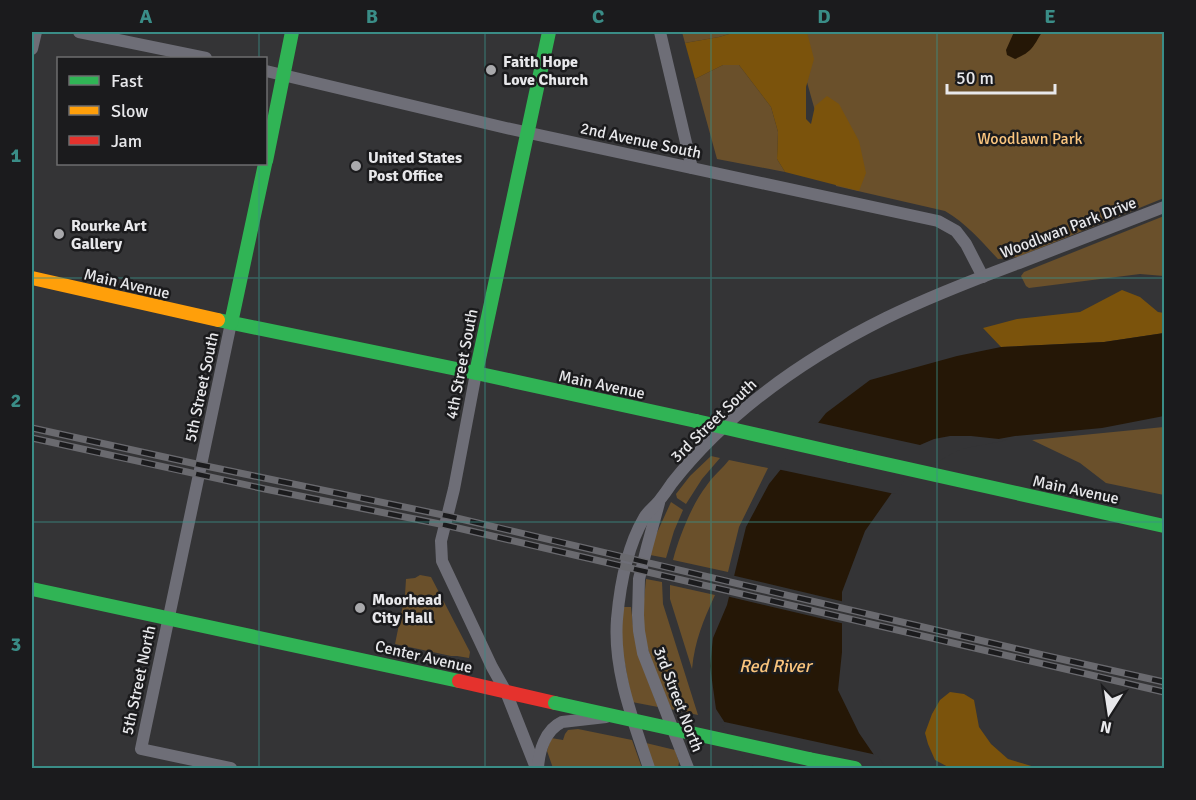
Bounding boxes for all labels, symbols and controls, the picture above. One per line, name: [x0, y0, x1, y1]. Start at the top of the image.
text: A: [140, 4, 153, 29]
text: B: [366, 4, 378, 29]
text: C: [592, 4, 604, 29]
text: D: [817, 4, 831, 29]
text: E: [1044, 4, 1056, 29]
place label: Faith Hope Love Church: [503, 52, 588, 90]
legend: [57, 57, 267, 165]
scale bar: [947, 57, 1055, 95]
marker: Faith Hope Love Church: [484, 63, 498, 77]
text: 50 m: [956, 67, 994, 89]
text: Fast: [111, 70, 143, 92]
text: Slow: [111, 100, 148, 122]
street label: 2nd Avenue South: [578, 118, 703, 164]
park label: Woodlawn Park: [977, 129, 1083, 149]
text: Jam: [111, 130, 142, 152]
text: 1: [11, 143, 22, 168]
place label: United States Post Office: [368, 148, 462, 186]
marker: United States Post Office: [349, 159, 363, 173]
street label: Woodlwan Park Drive: [997, 193, 1139, 263]
place label: Rourke Art Gallery: [71, 216, 147, 254]
marker: Rourke Art Gallery: [52, 227, 66, 241]
street label: Main Avenue: [82, 264, 172, 304]
street label: 4th Street South: [441, 307, 482, 421]
street label: 5th Street South: [181, 330, 223, 444]
street label: Main Avenue: [557, 366, 647, 404]
street label: 3rd Street South: [667, 375, 761, 467]
text: 2: [11, 388, 21, 413]
street label: Main Avenue: [1031, 471, 1121, 509]
place label: Moorhead City Hall: [372, 590, 442, 628]
marker: Moorhead City Hall: [353, 601, 367, 615]
street label: 5th Street North: [118, 624, 160, 737]
text: 3: [11, 632, 21, 657]
street label: Center Avenue: [373, 636, 474, 678]
street label: 3rd Street North: [649, 644, 707, 755]
water label: Red River: [739, 655, 813, 677]
north arrow: [1079, 683, 1139, 743]
text: N: [1099, 716, 1114, 738]

